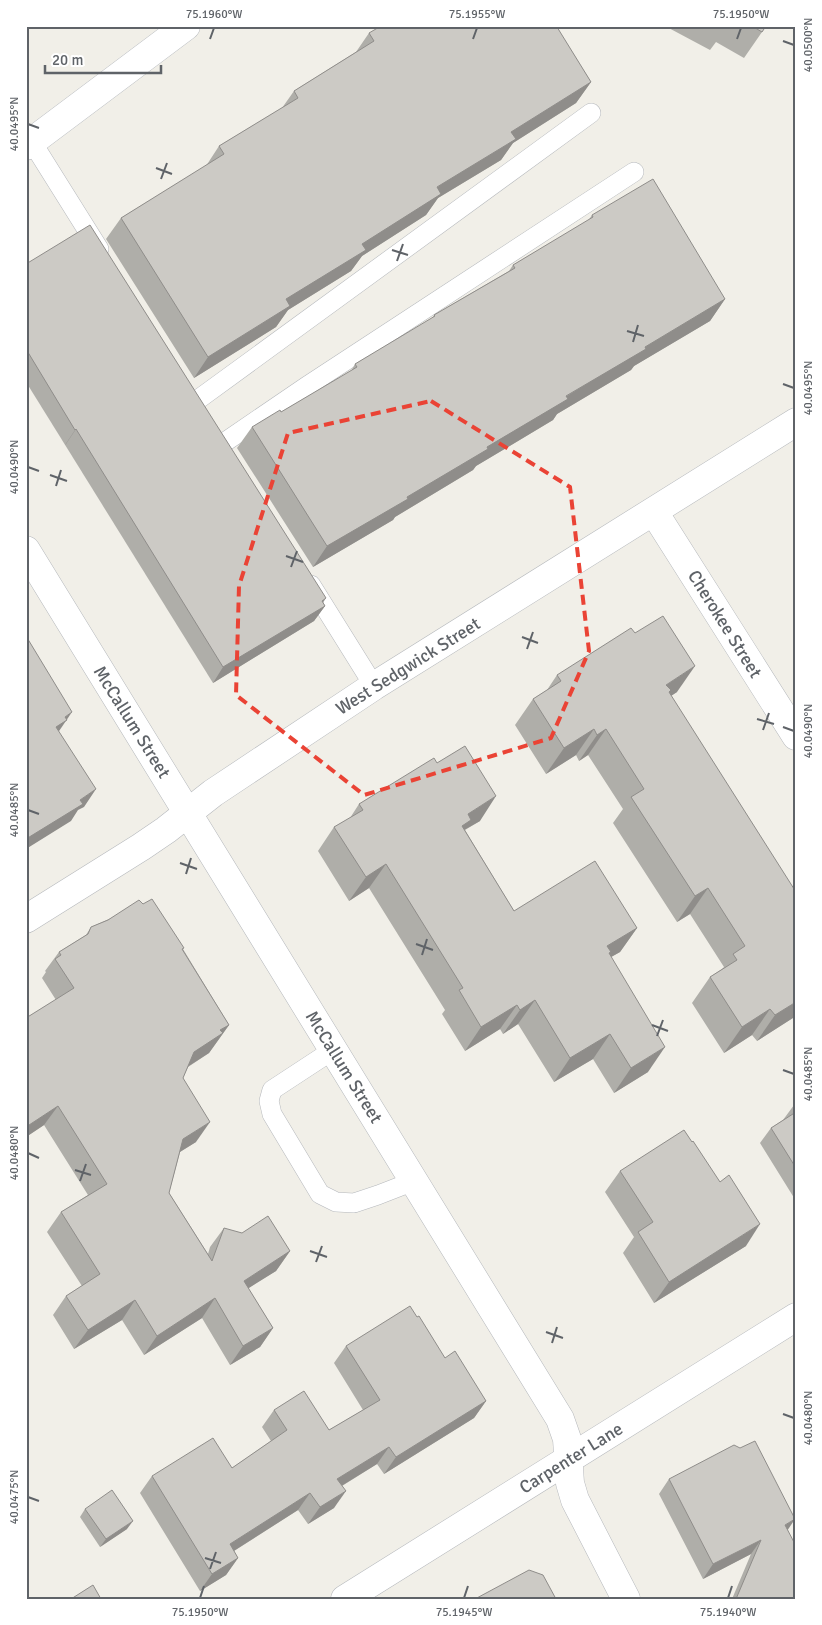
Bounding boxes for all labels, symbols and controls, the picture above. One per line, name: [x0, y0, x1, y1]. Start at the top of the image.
text: 75.1960°W: [186, 7, 242, 22]
text: 75.1955°W: [449, 7, 505, 22]
text: 75.1950°W: [713, 7, 769, 22]
text: 40.0500°N: [801, 18, 816, 72]
scale bar: [45, 42, 161, 74]
text: 20 m: [52, 51, 83, 69]
text: 40.0495°N: [7, 97, 22, 151]
text: 40.0495°N: [801, 361, 816, 415]
text: 40.0490°N: [7, 440, 22, 494]
street label: Cherokee Street: [683, 566, 767, 682]
street label: West Sedgwick Street: [332, 613, 484, 719]
street label: McCallum Street: [89, 662, 175, 782]
text: 40.0490°N: [801, 704, 816, 758]
text: 40.0485°N: [7, 783, 22, 837]
street label: McCallum Street: [301, 1007, 387, 1127]
text: 40.0485°N: [801, 1047, 816, 1101]
text: 40.0480°N: [7, 1126, 22, 1180]
text: 40.0480°N: [801, 1391, 816, 1445]
street label: Carpenter Lane: [515, 1417, 627, 1499]
text: 40.0475°N: [7, 1470, 22, 1524]
text: 75.1950°W: [172, 1605, 228, 1620]
text: 75.1945°W: [436, 1605, 492, 1620]
text: 75.1940°W: [700, 1605, 756, 1620]

